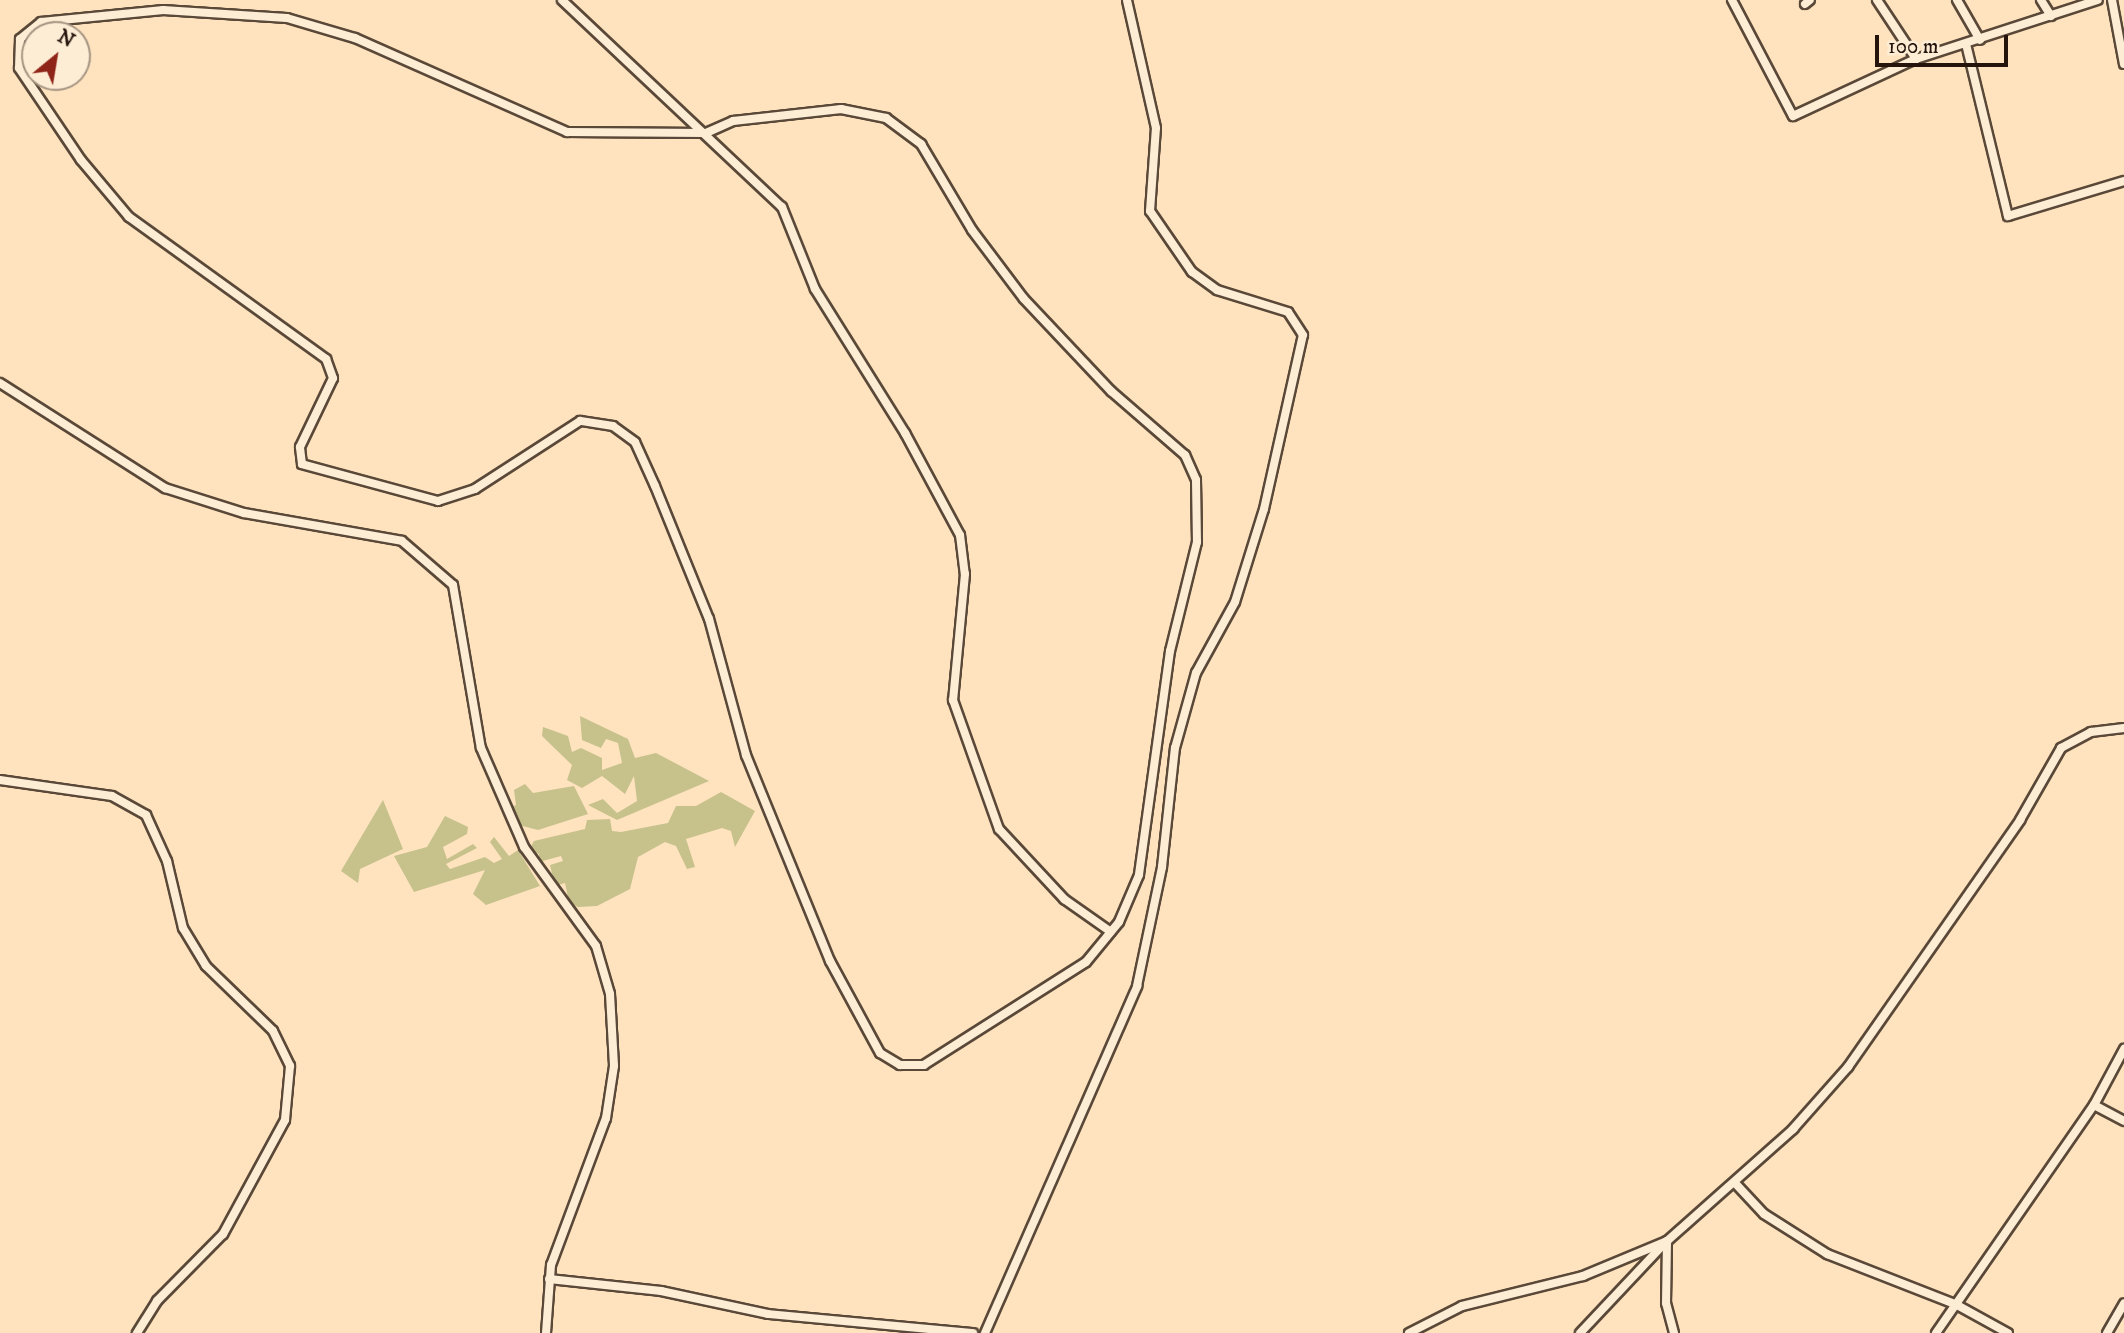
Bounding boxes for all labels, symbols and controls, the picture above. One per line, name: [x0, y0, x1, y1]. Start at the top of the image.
north arrow: [21, 21, 91, 91]
scale bar: [1879, 21, 2012, 65]
text: N: [53, 25, 78, 53]
text: 100 m: [1888, 34, 1939, 60]

